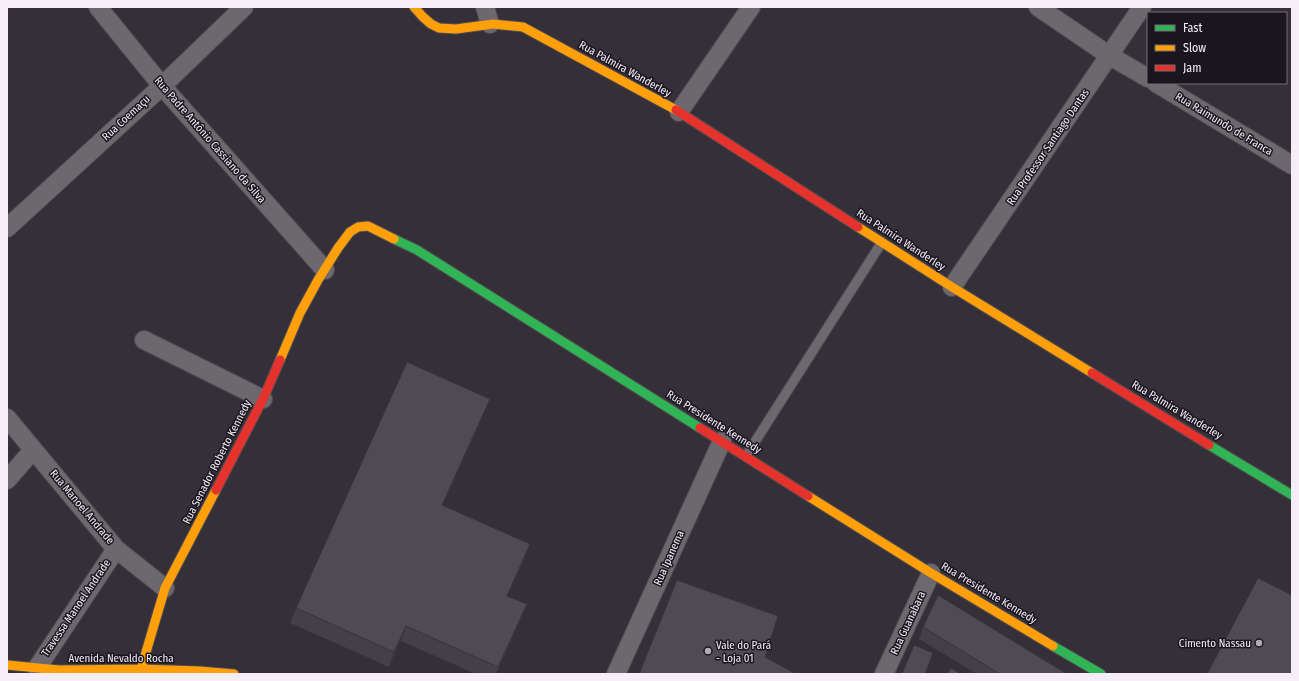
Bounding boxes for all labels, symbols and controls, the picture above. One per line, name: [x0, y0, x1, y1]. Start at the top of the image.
legend: [1147, 12, 1287, 84]
text: Fast: [1183, 21, 1202, 35]
street label: Rua Palmira Wanderley: [577, 38, 673, 100]
text: Slow: [1183, 41, 1206, 55]
text: Jam: [1183, 61, 1201, 75]
street label: Rua Padre Antônio Cassiano da Silva: [152, 74, 268, 206]
street label: Rua Professor Santiago Dantas: [1004, 86, 1092, 208]
street label: Rua Raimundo de Franca: [1173, 90, 1275, 158]
street label: Rua Coemaçu: [99, 93, 153, 143]
street label: Rua Palmira Wanderley: [854, 206, 948, 274]
street label: Rua Palmira Wanderley: [1129, 378, 1225, 442]
street label: Rua Presidente Kennedy: [664, 388, 764, 456]
street label: Rua Senador Roberto Kennedy: [180, 398, 254, 526]
street label: Rua Manoel Andrade: [47, 467, 117, 547]
street label: Rua Ipanema: [651, 528, 687, 588]
street label: Travessa Manoel Andrade: [39, 557, 113, 659]
street label: Rua Presidente Kennedy: [939, 559, 1039, 627]
street label: Rua Guanabara: [888, 589, 928, 657]
place label: Cimento Nassau: [1179, 637, 1251, 650]
marker: Cimento Nassau: [1254, 638, 1264, 648]
place label: Vale do Pará - Loja 01: [716, 639, 771, 665]
marker: Vale do Pará - Loja 01: [703, 646, 713, 656]
street label: Avenida Nevaldo Rocha: [68, 652, 174, 665]

